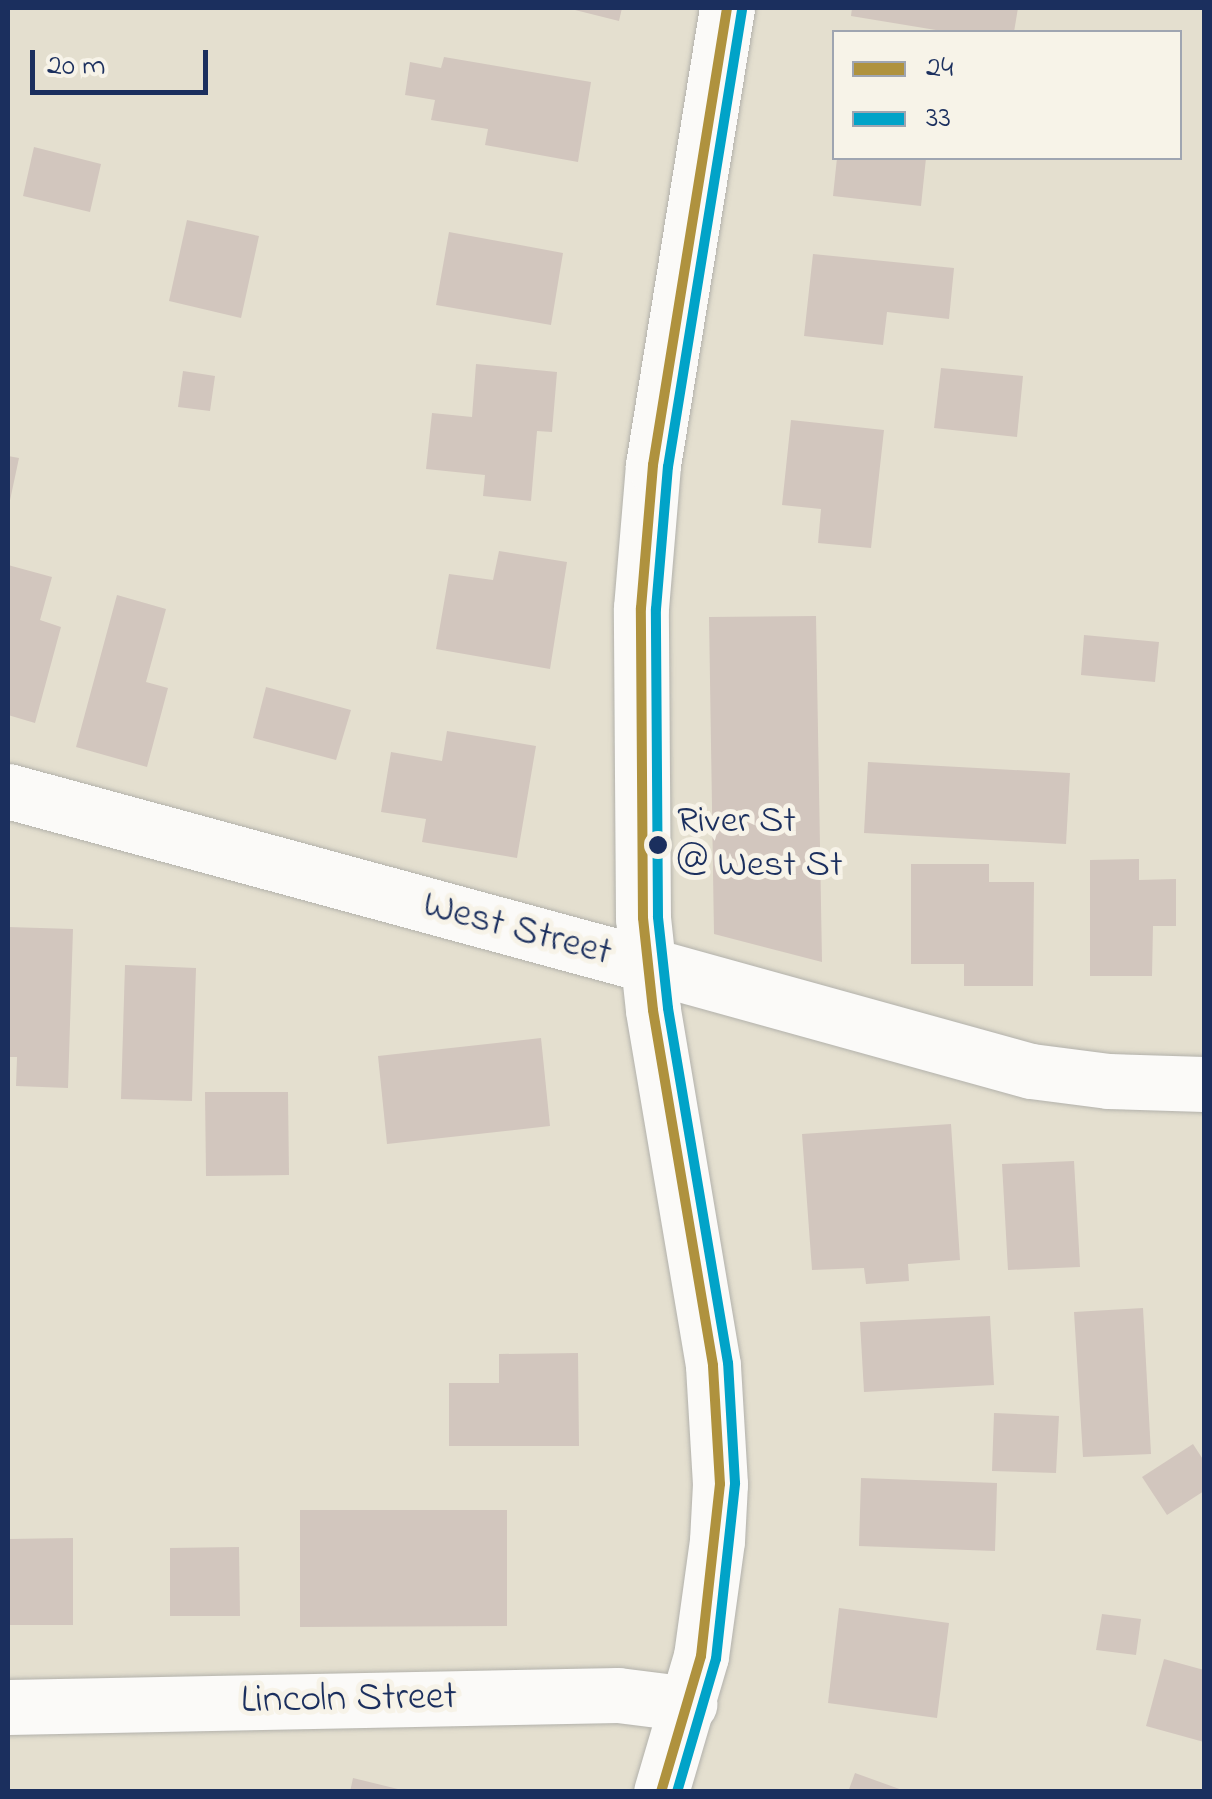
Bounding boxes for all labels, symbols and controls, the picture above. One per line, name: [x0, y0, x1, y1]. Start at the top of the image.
scale bar: [35, 30, 212, 92]
legend: [832, 30, 1182, 160]
text: 20 m: [47, 45, 106, 89]
text: 24: [926, 47, 953, 91]
text: 33: [926, 97, 951, 141]
place label: River St @ West St: [677, 800, 843, 889]
marker: River St @ West St: [648, 835, 668, 855]
street label: West Street: [417, 882, 617, 978]
street label: Lincoln Street: [240, 1674, 458, 1726]

